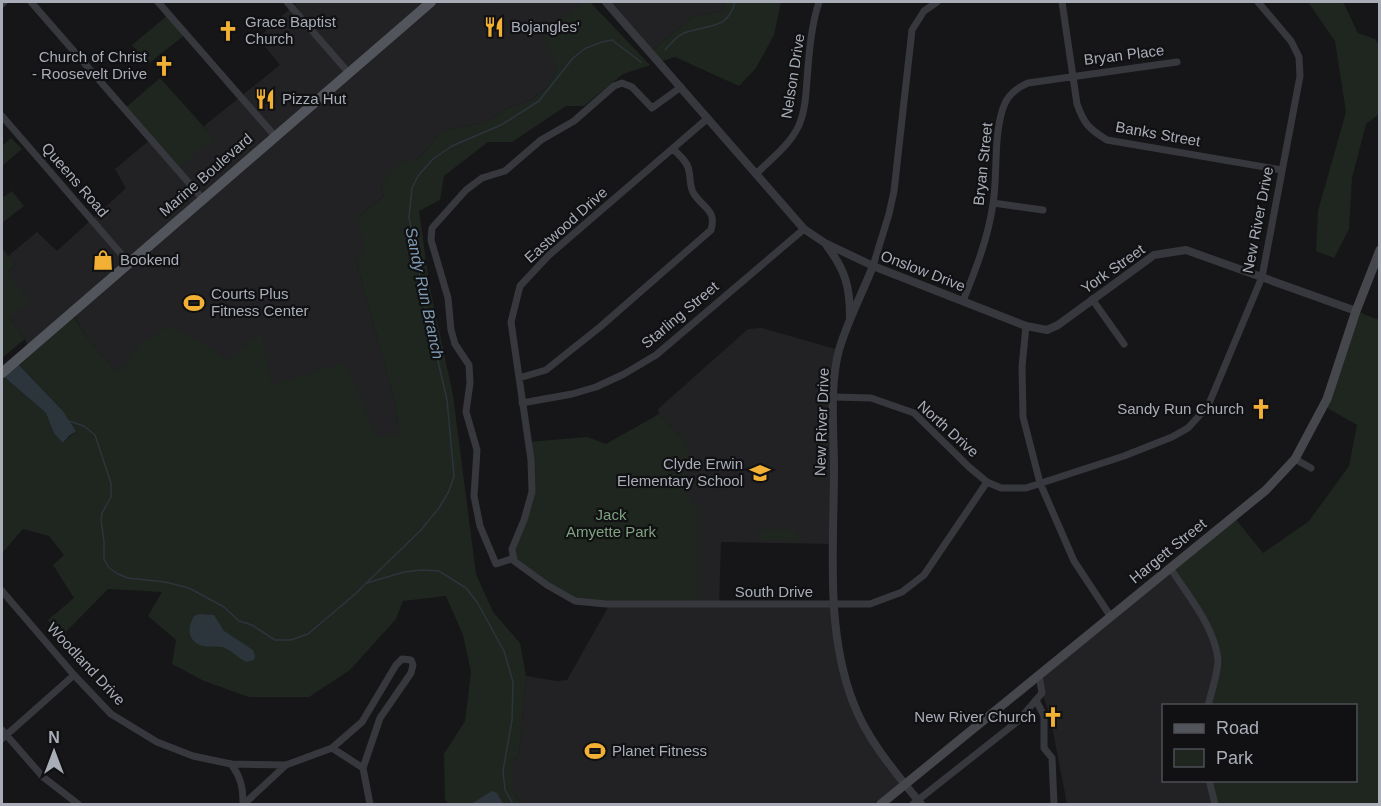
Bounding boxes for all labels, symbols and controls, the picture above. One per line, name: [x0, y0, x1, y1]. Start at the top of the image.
place label: Grace Baptist Church: [245, 13, 337, 47]
restaurant icon: Bojangles': [482, 15, 506, 39]
place label: Bojangles': [511, 18, 580, 35]
church icon: Grace Baptist Church: [216, 19, 240, 43]
street label: Nelson Drive: [777, 32, 808, 120]
street label: Bryan Place: [1083, 41, 1165, 68]
place label: Church of Christ - Roosevelt Drive: [32, 48, 148, 82]
church icon: Church of Christ - Roosevelt Drive: [152, 54, 176, 78]
restaurant icon: Pizza Hut: [253, 87, 277, 111]
place label: Pizza Hut: [282, 90, 347, 107]
street label: Banks Street: [1114, 118, 1203, 149]
street label: Bryan Street: [970, 121, 995, 206]
street label: Marine Boulevard: [156, 130, 256, 220]
street label: Queens Road: [39, 139, 112, 220]
street label: New River Drive: [1239, 165, 1276, 275]
street label: Eastwood Drive: [521, 183, 610, 266]
water label: Sandy Run Branch: [402, 226, 447, 361]
street label: York Street: [1078, 240, 1148, 297]
street label: Onslow Drive: [879, 247, 968, 294]
shop icon: Bookend: [91, 248, 115, 272]
place label: Bookend: [120, 251, 179, 268]
street label: Starling Street: [638, 277, 722, 352]
place label: Courts Plus Fitness Center: [211, 285, 309, 319]
sports icon: Courts Plus Fitness Center: [182, 291, 206, 315]
street label: New River Drive: [811, 368, 832, 476]
street label: North Drive: [914, 397, 982, 460]
church icon: Sandy Run Church: [1249, 397, 1273, 421]
place label: Sandy Run Church: [1117, 400, 1244, 417]
place label: Clyde Erwin Elementary School: [617, 455, 743, 489]
school or university icon: Clyde Erwin Elementary School: [748, 461, 772, 485]
park label: Jack Amyette Park: [566, 506, 657, 540]
street label: Hargett Street: [1126, 514, 1210, 587]
street label: South Drive: [735, 583, 813, 600]
street label: Woodland Drive: [44, 619, 129, 708]
legend: [1162, 704, 1357, 782]
church icon: New River Church: [1041, 705, 1065, 729]
place label: New River Church: [914, 708, 1036, 725]
text: Road: [1216, 718, 1259, 738]
north arrow: [24, 722, 84, 782]
text: N: [48, 729, 60, 746]
sports icon: Planet Fitness: [583, 739, 607, 763]
place label: Planet Fitness: [612, 742, 707, 759]
text: Park: [1216, 748, 1254, 768]

